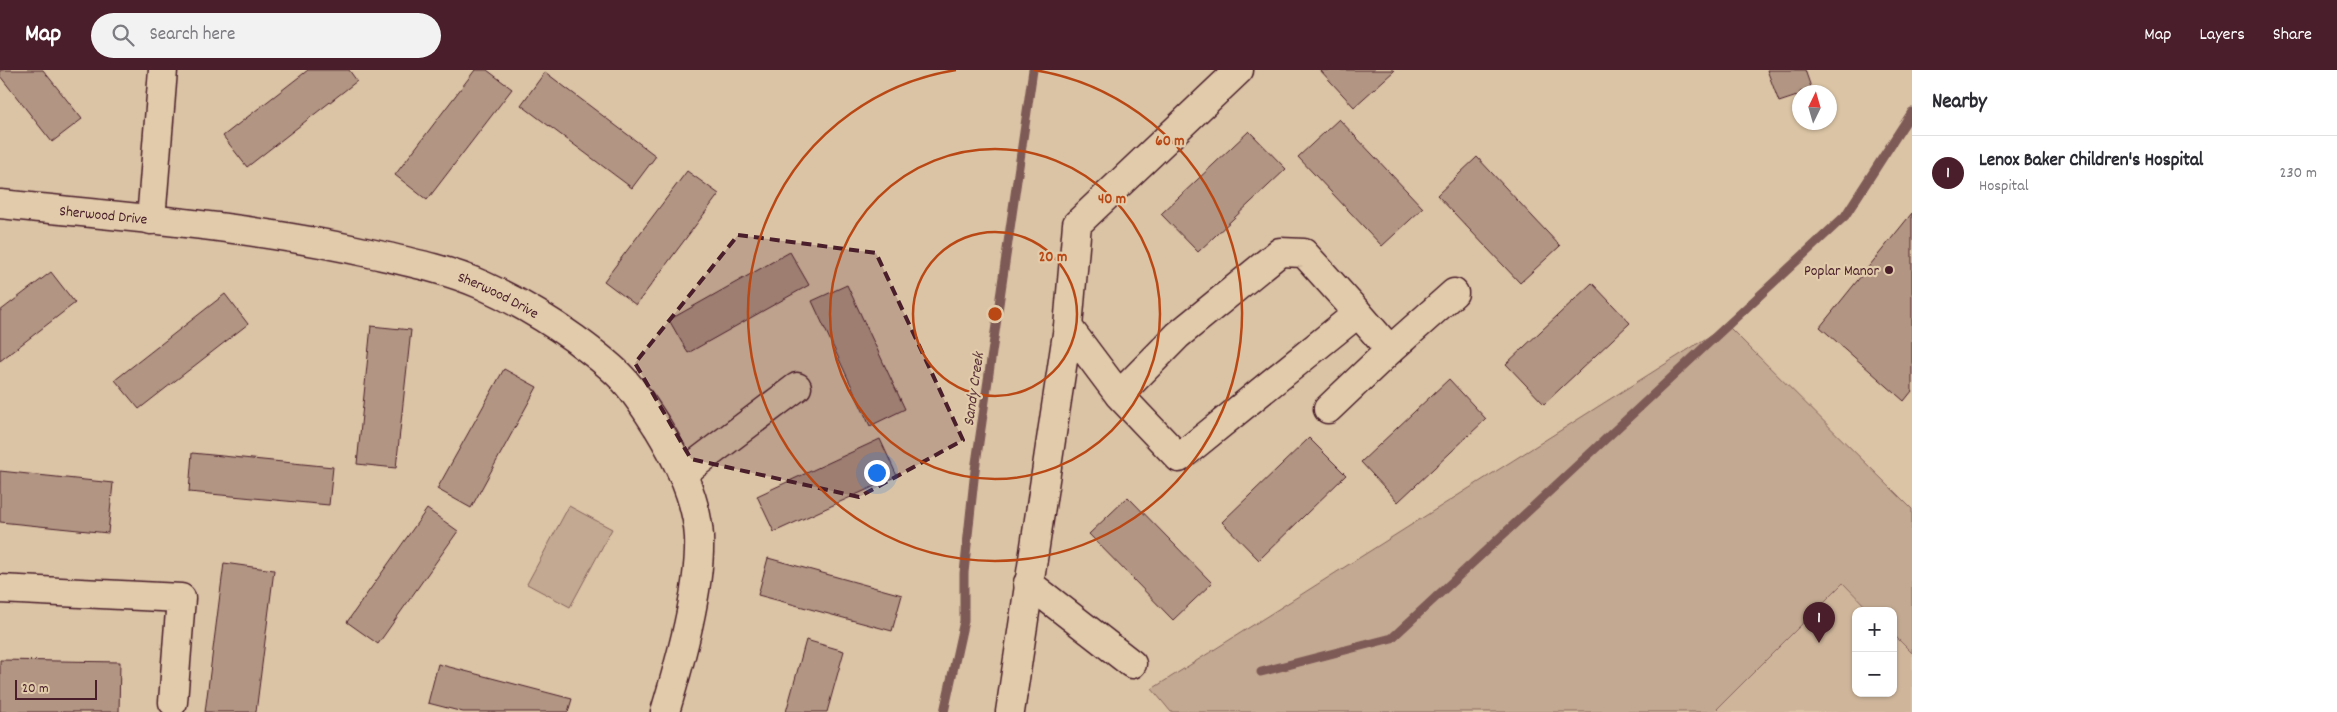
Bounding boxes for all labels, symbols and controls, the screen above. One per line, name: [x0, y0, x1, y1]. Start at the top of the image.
search box: [91, 13, 441, 58]
text: Map: [25, 18, 61, 52]
icon: search: [109, 21, 137, 49]
text: Search here: [149, 22, 235, 49]
text: Map: [2144, 23, 2171, 48]
text: Layers: [2199, 23, 2245, 48]
text: Share: [2273, 23, 2312, 48]
north arrow: [1792, 85, 1837, 130]
text: Nearby: [1932, 88, 1987, 118]
text: 60 m: [1155, 131, 1185, 153]
text: Lenox Baker Children's Hospital: [1979, 148, 2203, 175]
text: 1: [1946, 162, 1950, 185]
text: 230 m: [2280, 162, 2317, 185]
text: Hospital: [1979, 175, 2029, 198]
text: 40 m: [1098, 189, 1126, 211]
street label: Sherwood Drive: [58, 201, 149, 232]
text: 20 m: [1039, 247, 1067, 269]
place label: Poplar Manor: [1804, 261, 1879, 283]
marker: Poplar Manor: [1883, 264, 1895, 276]
street label: Sherwood Drive: [454, 267, 543, 326]
centre of rings: [986, 305, 1004, 323]
water label: Sandy Creek: [958, 350, 991, 428]
your location: [864, 460, 890, 486]
pin: 1: [1803, 602, 1835, 643]
map controls: [1852, 607, 1897, 697]
button: +: [1852, 607, 1897, 652]
button: −: [1852, 652, 1897, 697]
scale bar: [15, 677, 98, 700]
text: 20 m: [22, 679, 49, 699]

